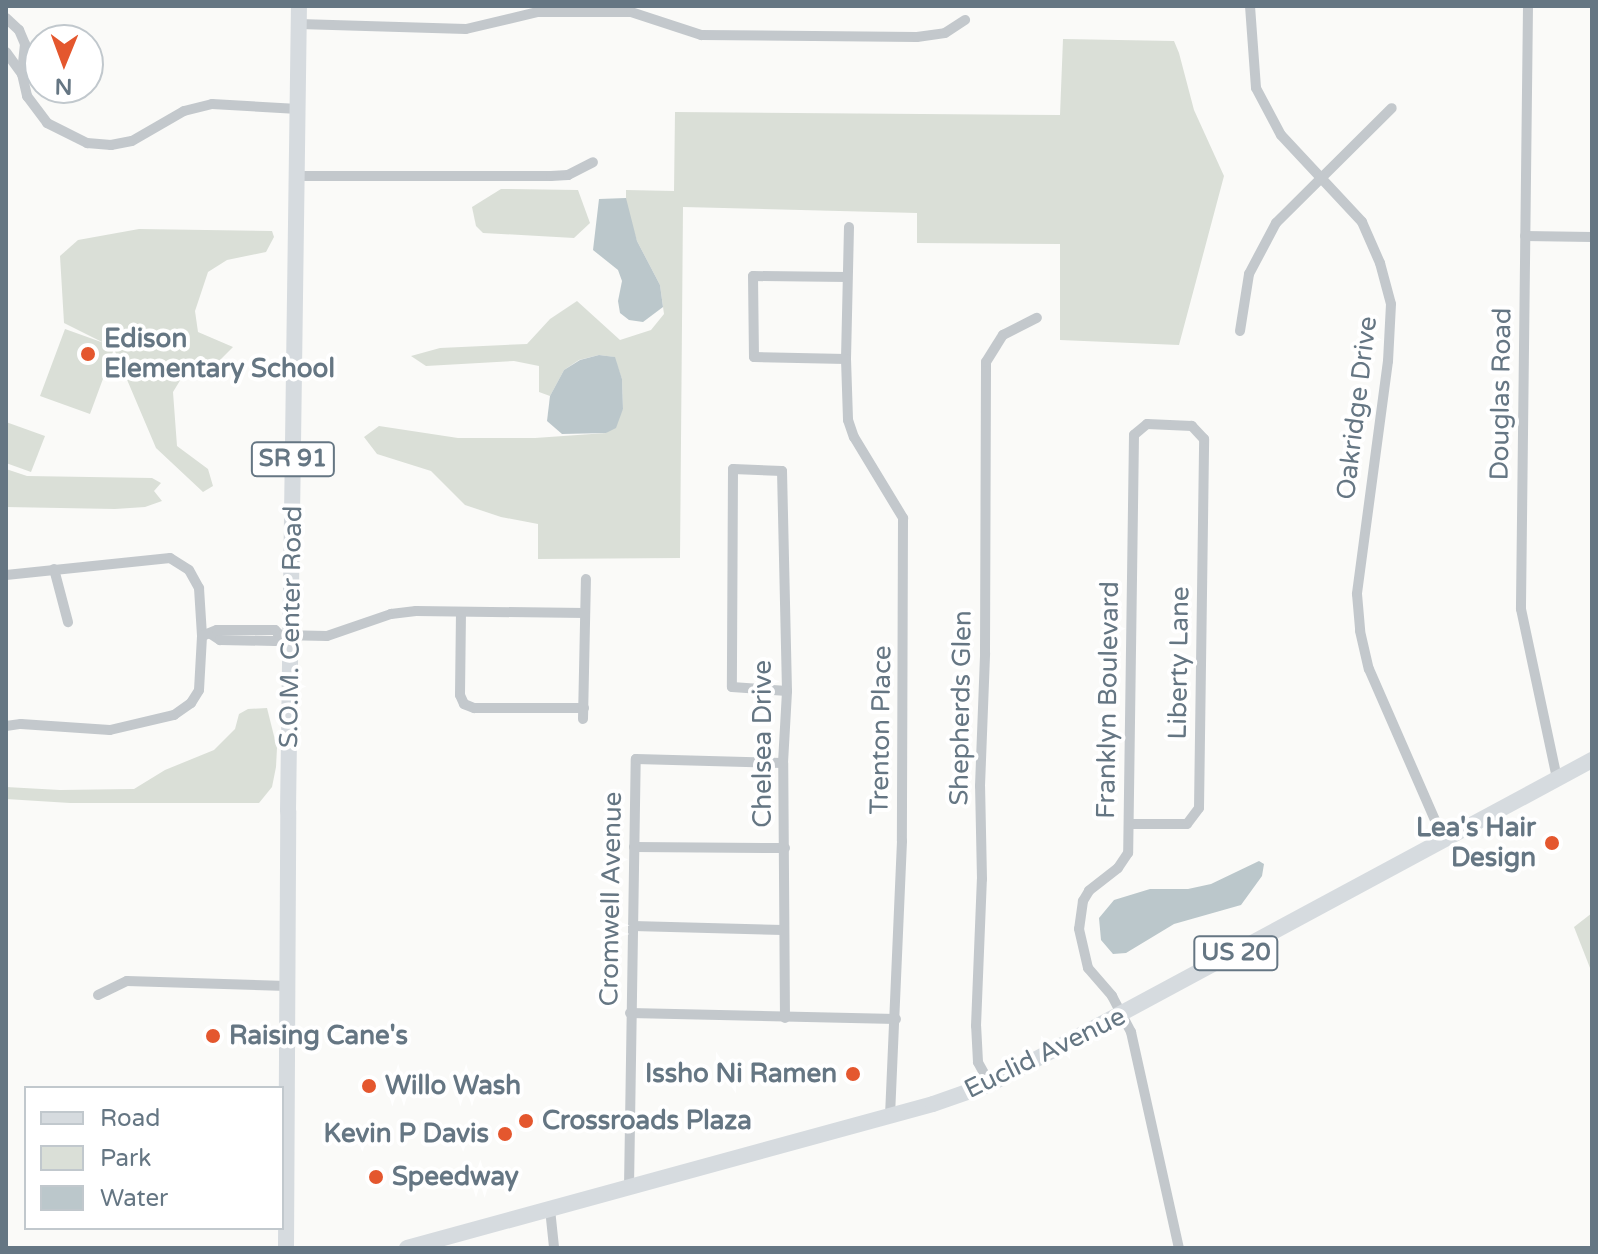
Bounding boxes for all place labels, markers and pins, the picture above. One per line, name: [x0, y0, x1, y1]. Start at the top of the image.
place label: Edison Elementary School: [104, 323, 335, 384]
marker: Edison Elementary School: [79, 345, 97, 363]
place label: Lea's Hair Design: [1416, 812, 1536, 874]
marker: Lea's Hair Design: [1543, 834, 1561, 852]
place label: Raising Cane's: [229, 1020, 408, 1052]
marker: Raising Cane's: [204, 1027, 222, 1045]
place label: Issho Ni Ramen: [645, 1058, 837, 1090]
marker: Issho Ni Ramen: [844, 1065, 862, 1083]
place label: Willo Wash: [385, 1070, 521, 1102]
marker: Willo Wash: [360, 1077, 378, 1095]
place label: Crossroads Plaza: [542, 1105, 752, 1137]
marker: Crossroads Plaza: [517, 1112, 535, 1130]
place label: Kevin P Davis: [324, 1118, 489, 1150]
marker: Kevin P Davis: [496, 1125, 514, 1143]
place label: Speedway: [392, 1161, 519, 1193]
marker: Speedway: [367, 1168, 385, 1186]

